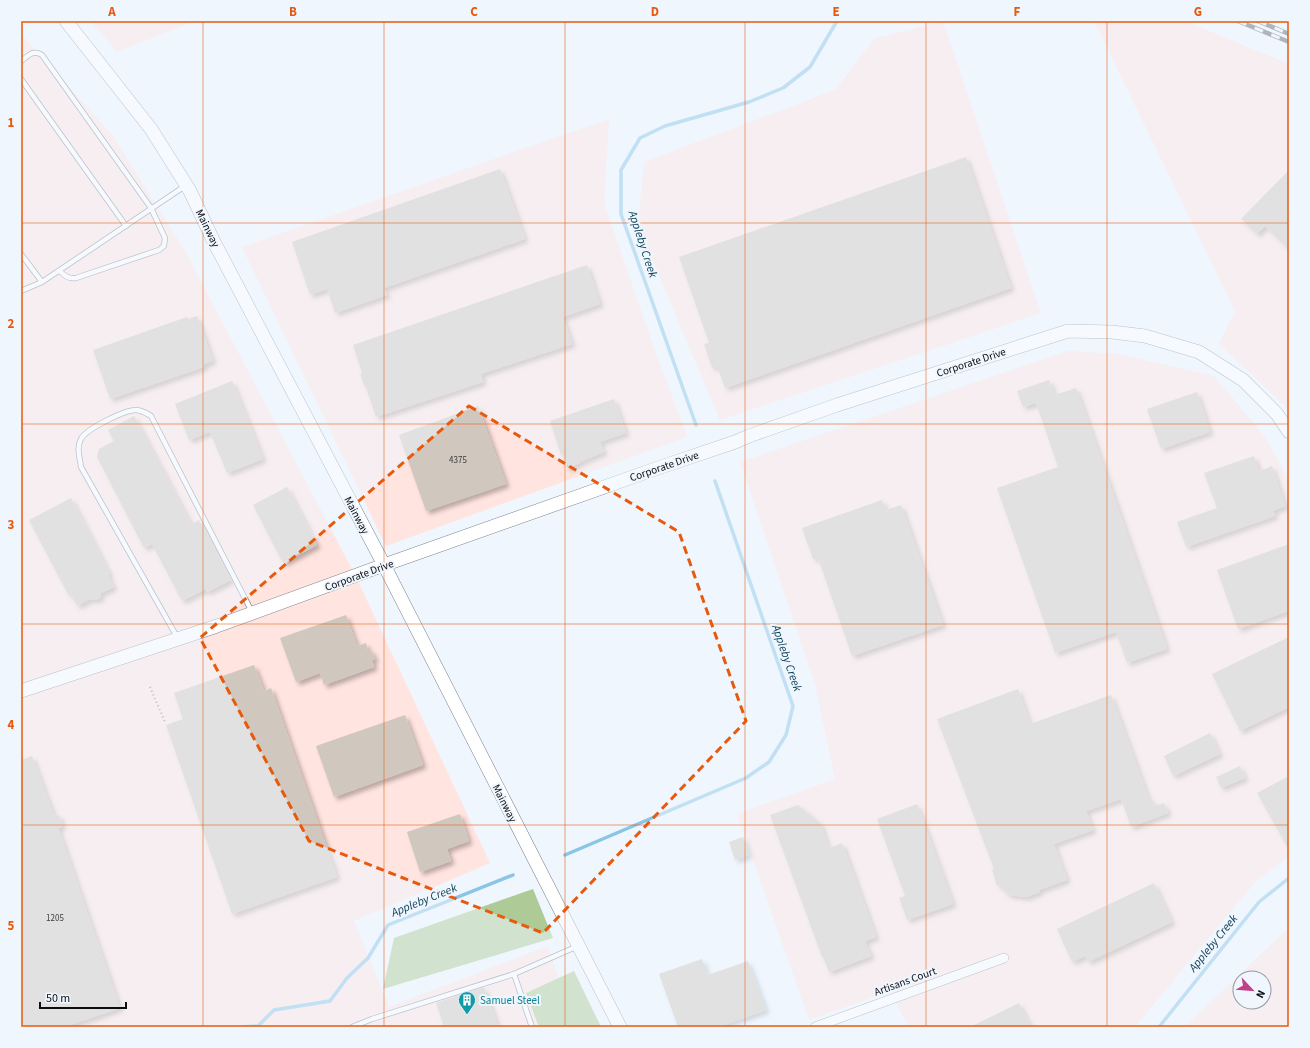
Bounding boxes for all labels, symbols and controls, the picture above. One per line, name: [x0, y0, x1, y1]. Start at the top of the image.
text: A: [107, 3, 116, 21]
text: B: [289, 3, 297, 21]
text: C: [470, 3, 478, 21]
text: D: [651, 3, 659, 21]
text: E: [832, 3, 840, 21]
text: F: [1014, 3, 1021, 21]
text: G: [1194, 3, 1202, 21]
text: 1: [8, 114, 15, 132]
street label: Mainway: [192, 207, 223, 250]
water label: Appleby Creek: [623, 207, 661, 280]
text: 2: [8, 315, 15, 333]
street label: Corporate Drive: [935, 344, 1008, 381]
street label: Corporate Drive: [628, 447, 701, 485]
house number: 4375: [449, 454, 467, 467]
street label: Mainway: [340, 494, 373, 537]
text: 3: [8, 516, 15, 534]
street label: Corporate Drive: [323, 556, 396, 595]
water label: Appleby Creek: [767, 622, 806, 694]
text: 4: [8, 716, 15, 734]
street label: Mainway: [489, 782, 520, 825]
water label: Appleby Creek: [388, 879, 460, 922]
water label: Appleby Creek: [1184, 911, 1242, 976]
house number: 1205: [46, 912, 64, 925]
text: 5: [8, 917, 15, 935]
street label: Artisans Court: [872, 963, 939, 1000]
north arrow: [1232, 970, 1272, 1010]
scale bar: [40, 984, 126, 1010]
text: N: [1252, 988, 1269, 1001]
text: 50 m: [46, 990, 70, 1007]
building icon: Samuel Steel: [457, 990, 477, 1015]
place label: Samuel Steel: [480, 993, 540, 1008]

